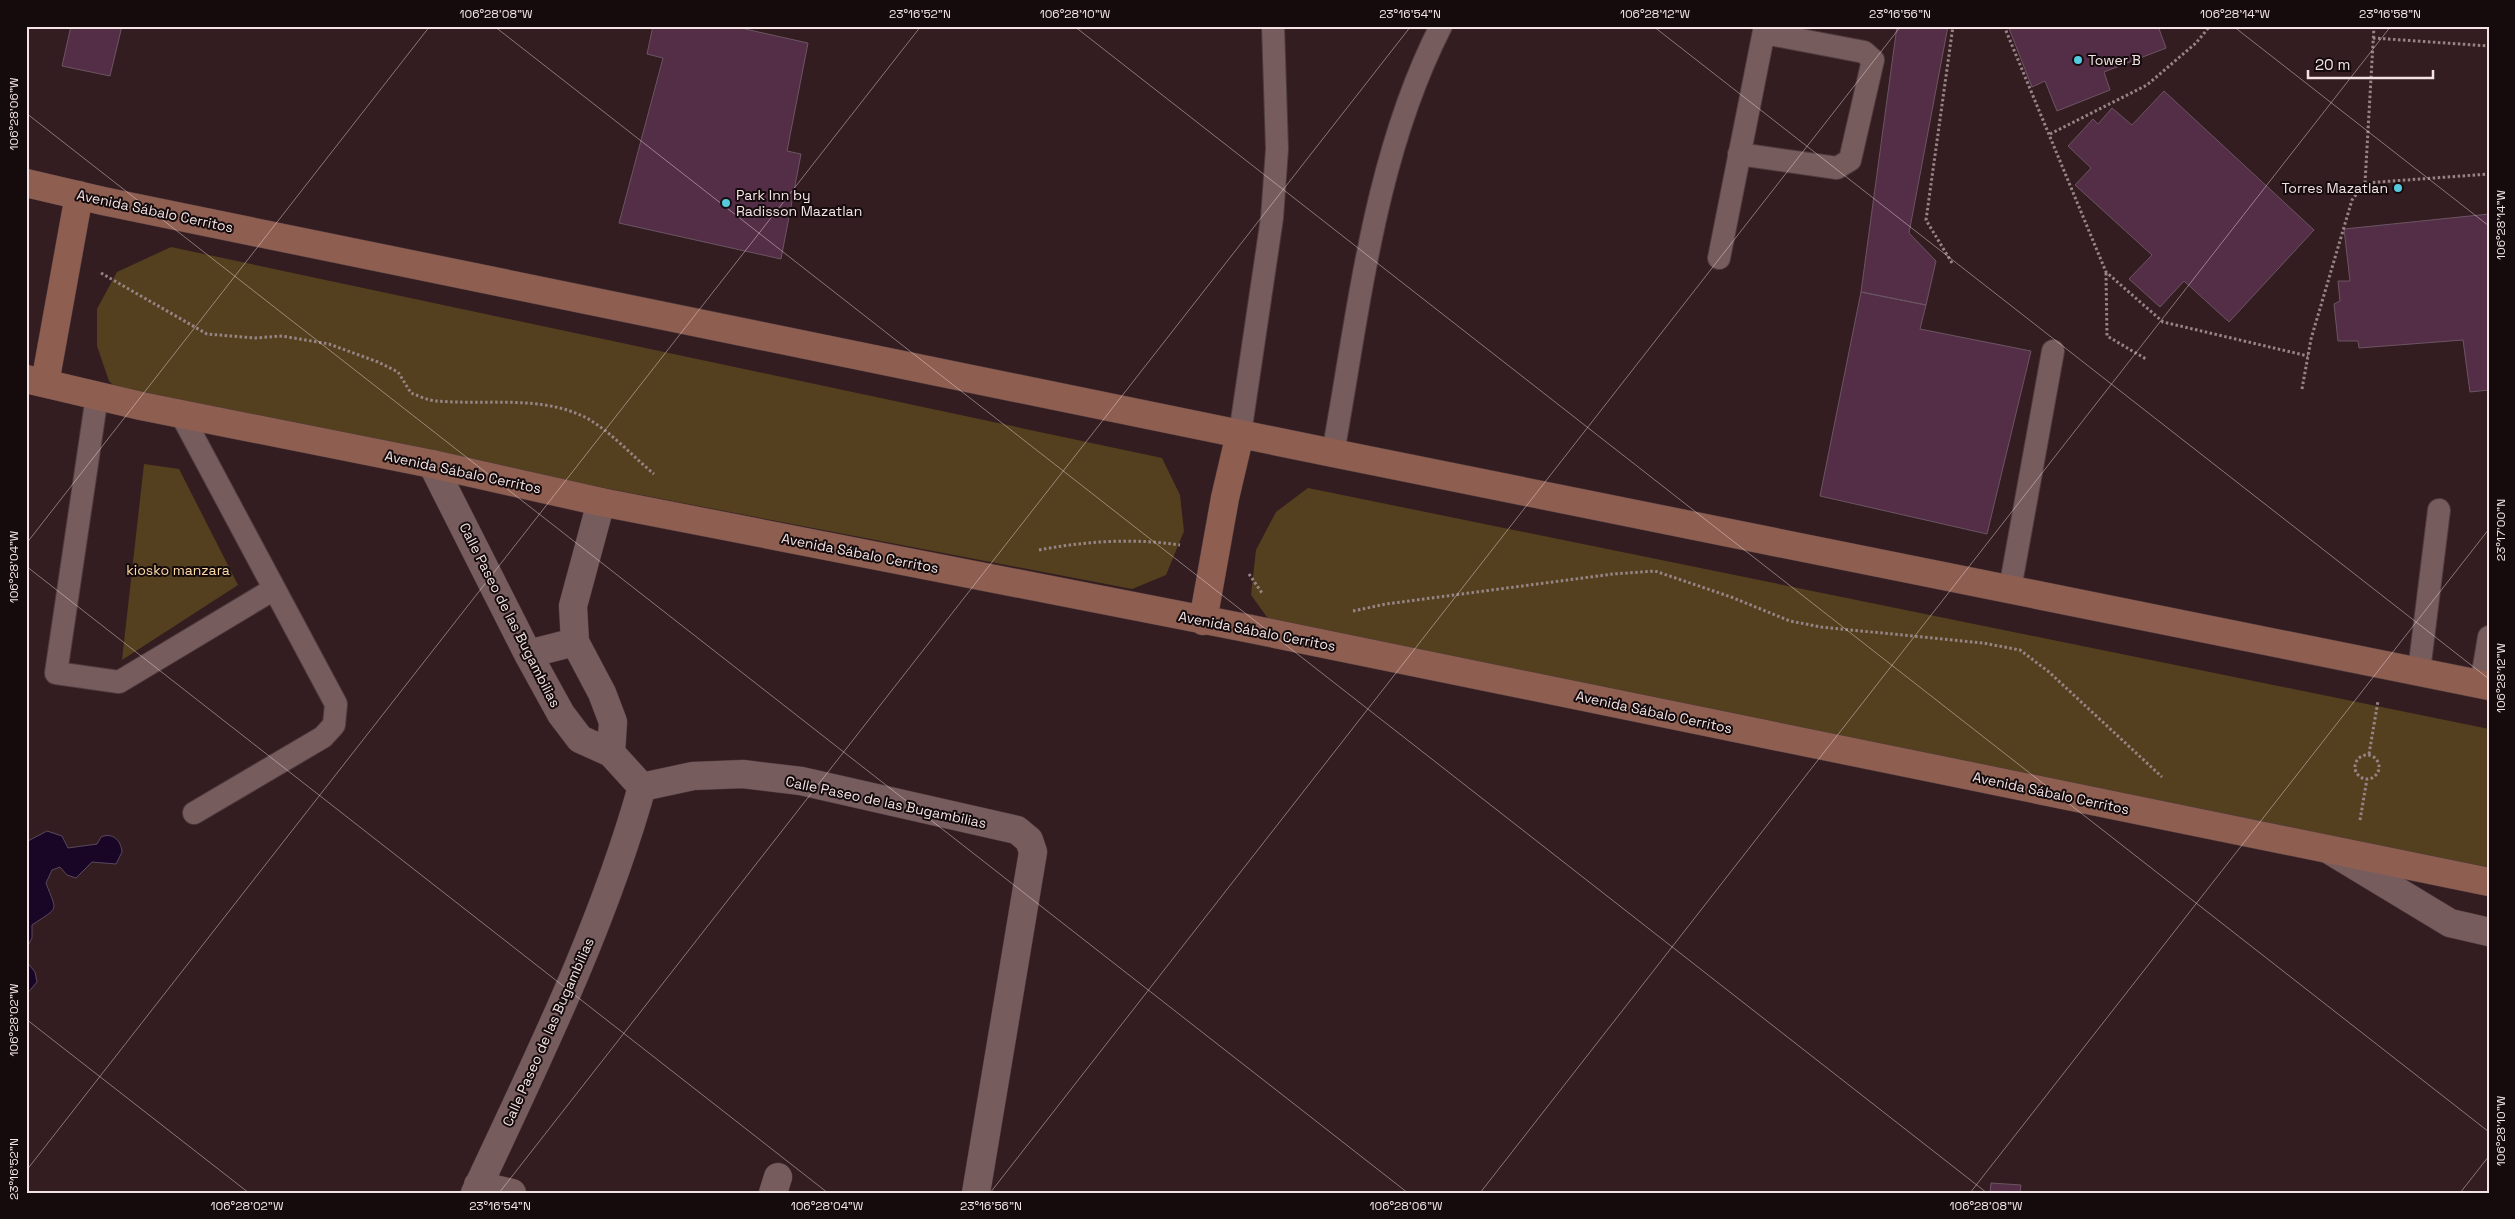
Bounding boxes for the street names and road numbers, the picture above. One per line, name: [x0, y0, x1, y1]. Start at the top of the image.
street label: Avenida Sábalo Cerritos: [75, 186, 235, 236]
street label: Avenida Sábalo Cerritos: [383, 447, 543, 497]
street label: Calle Paseo de las Bugambilias: [455, 520, 565, 710]
street label: Avenida Sábalo Cerritos: [780, 529, 940, 577]
street label: Avenida Sábalo Cerritos: [1177, 607, 1337, 655]
street label: Avenida Sábalo Cerritos: [1574, 687, 1734, 737]
street label: Avenida Sábalo Cerritos: [1971, 768, 2131, 818]
street label: Calle Paseo de las Bugambilias: [784, 772, 988, 832]
street label: Calle Paseo de las Bugambilias: [498, 935, 598, 1129]

